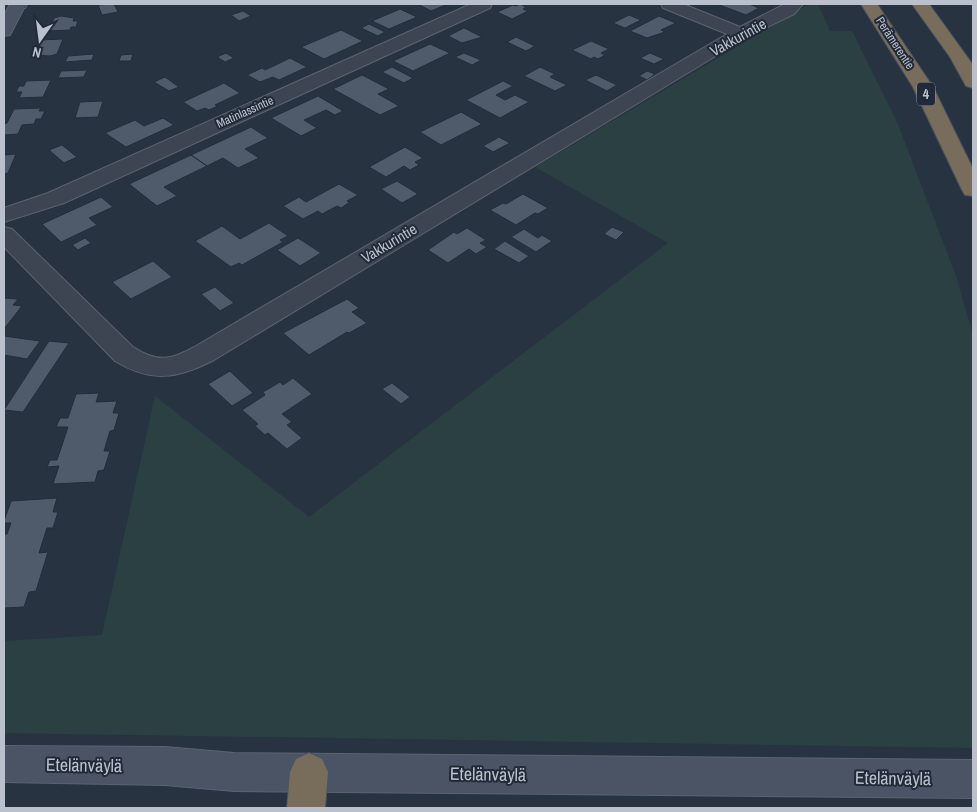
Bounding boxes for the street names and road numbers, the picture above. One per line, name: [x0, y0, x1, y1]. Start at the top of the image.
street label: Vakkurintie: [706, 13, 770, 61]
street label: Perämerentie: [872, 14, 918, 72]
road number: 4: [917, 82, 935, 106]
street label: Matinlassintie: [214, 92, 276, 132]
street label: Vakkurintie: [357, 218, 421, 268]
street label: Etelänväylä: [46, 752, 122, 778]
street label: Etelänväylä: [450, 761, 526, 787]
street label: Etelänväylä: [855, 765, 931, 791]

